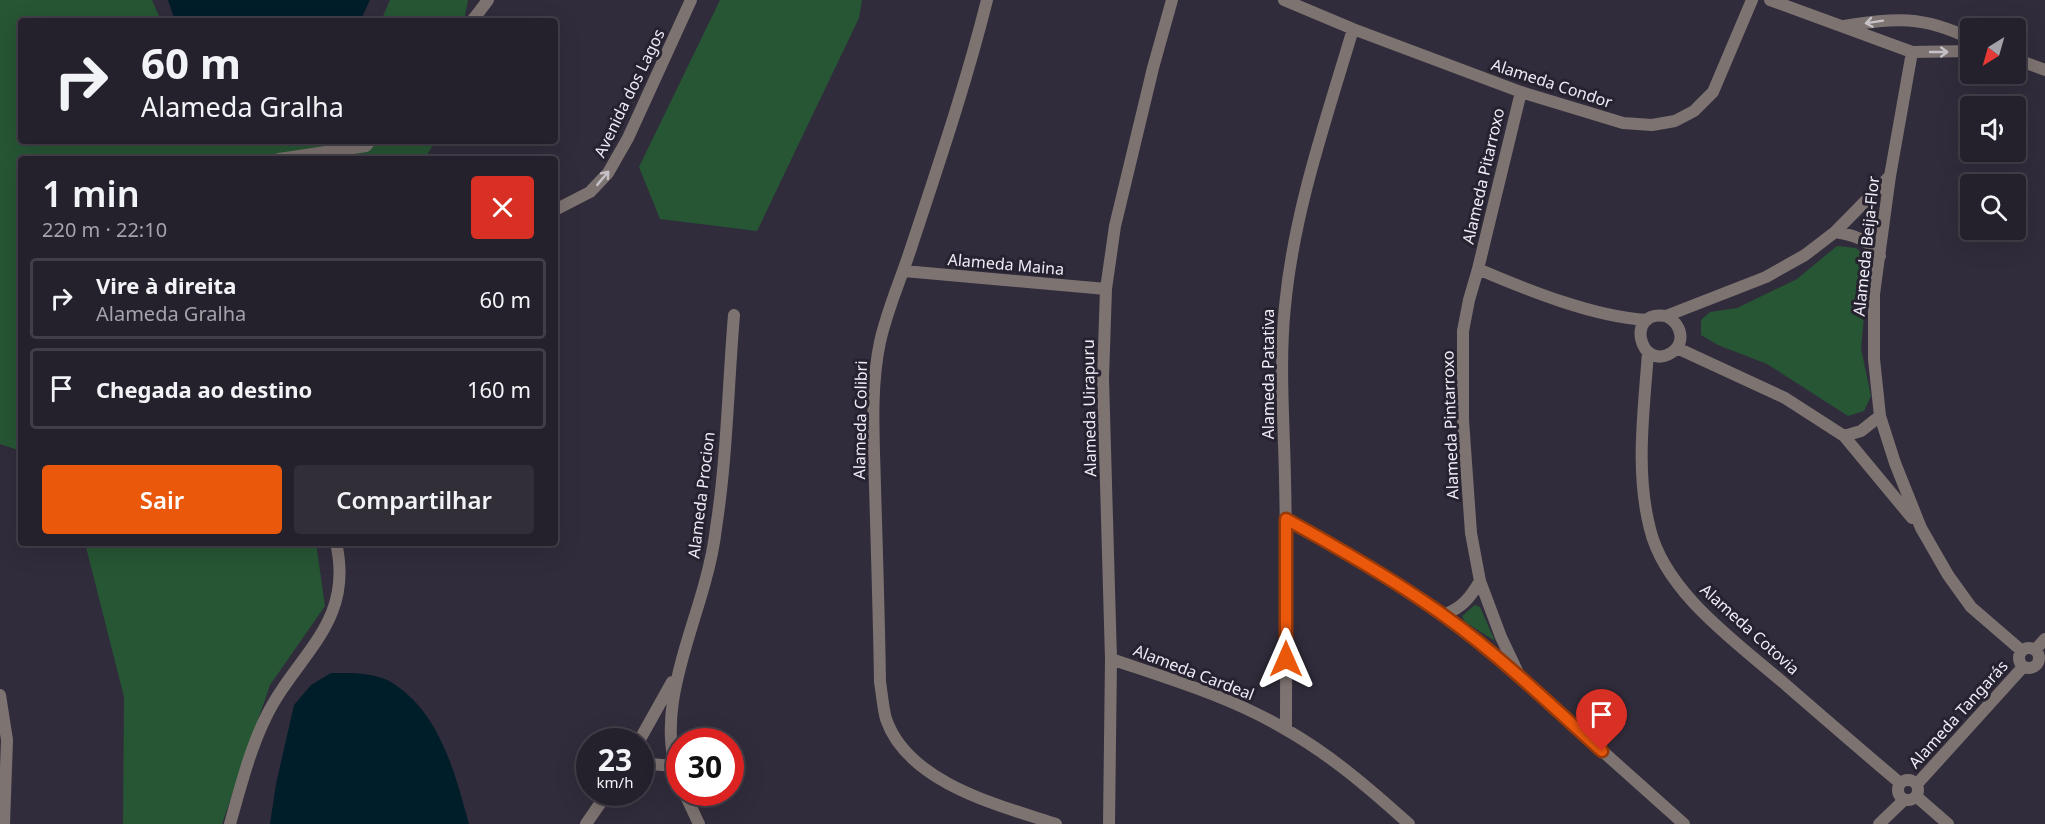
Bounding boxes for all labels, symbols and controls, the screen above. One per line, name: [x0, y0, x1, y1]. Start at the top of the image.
one-way arrow: [1865, 16, 1885, 27]
north arrow: [1960, 18, 2026, 84]
map controls: [1960, 18, 2026, 240]
street label: Avenida dos Lagos: [588, 25, 670, 161]
text: 60 m: [141, 34, 241, 91]
icon: right: [42, 42, 120, 120]
one-way arrow: [1929, 46, 1949, 58]
street label: Alameda Condor: [1489, 53, 1616, 113]
text: Alameda Gralha: [141, 88, 344, 125]
button: sound: [1960, 96, 2026, 162]
street label: Alameda Pitarroxo: [1457, 106, 1509, 246]
text: 1 min: [42, 169, 140, 218]
one-way arrow: [596, 170, 609, 186]
street label: Alameda Beija-Flor: [1848, 174, 1884, 317]
button: search: [1960, 174, 2026, 240]
button: close: [471, 176, 534, 239]
text: 220 m · 22:10: [42, 216, 167, 243]
street label: Alameda Maina: [947, 248, 1065, 280]
text: Vire à direita: [96, 270, 236, 300]
icon: right: [45, 282, 78, 315]
text: 60 m: [480, 284, 531, 314]
text: Alameda Gralha: [96, 300, 246, 327]
street label: Alameda Patativa: [1257, 309, 1279, 439]
street label: Alameda Uirapuru: [1077, 339, 1101, 477]
street label: Alameda Pintarroxo: [1436, 350, 1464, 500]
street label: Alameda Colibri: [848, 360, 872, 480]
icon: arrive: [45, 372, 78, 405]
text: Chegada ao destino: [96, 374, 312, 404]
text: 160 m: [467, 374, 531, 404]
street label: Alameda Procion: [682, 430, 720, 560]
button: Sair: [42, 465, 282, 534]
button: Compartilhar: [294, 465, 534, 534]
street label: Alameda Cotovia: [1696, 579, 1804, 679]
position arrow: [1254, 627, 1318, 691]
street label: Alameda Cardeal: [1130, 639, 1258, 705]
street label: Alameda Tangarás: [1903, 655, 2013, 773]
pin: [1576, 689, 1627, 751]
icon: arrive: [1585, 698, 1618, 731]
speed limit sign: 30: [666, 728, 744, 806]
text: 23: [598, 739, 632, 780]
text: km/h: [597, 772, 633, 792]

